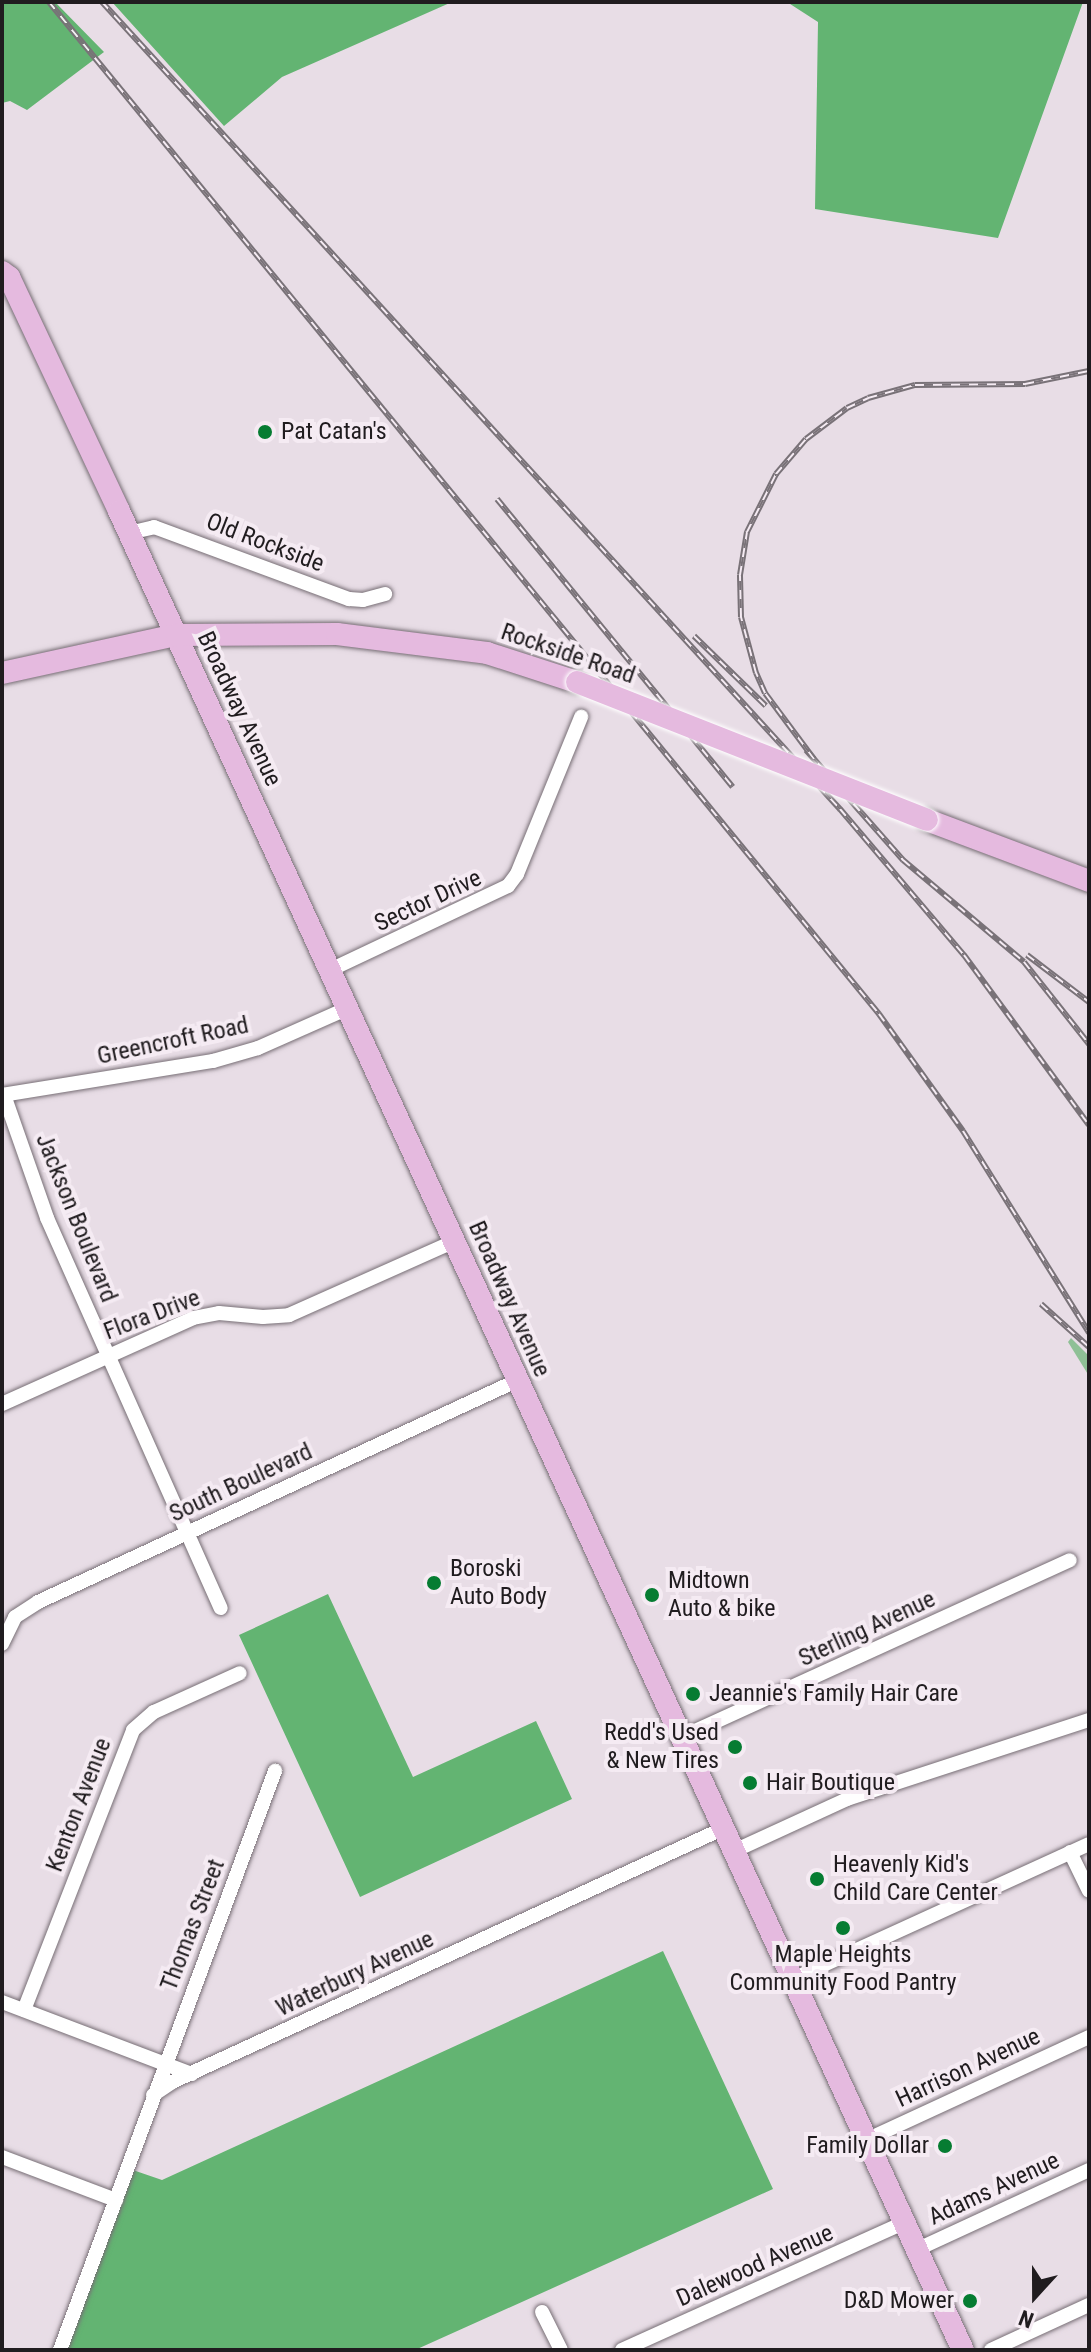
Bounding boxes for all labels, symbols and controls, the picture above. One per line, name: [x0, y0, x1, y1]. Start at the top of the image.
place label: Pat Catan's: [281, 418, 387, 446]
marker: Pat Catan's: [256, 423, 274, 441]
street label: Old Rockside: [202, 507, 328, 579]
street label: Rockside Road: [497, 618, 639, 690]
street label: Broadway Avenue: [191, 627, 287, 791]
street label: Sector Drive: [370, 864, 486, 938]
street label: Greencroft Road: [95, 1011, 251, 1071]
street label: Jackson Boulevard: [29, 1130, 123, 1306]
street label: Broadway Avenue: [462, 1217, 556, 1381]
street label: Flora Drive: [100, 1283, 204, 1347]
street label: South Boulevard: [165, 1437, 317, 1529]
place label: Boroski Auto Body: [450, 1555, 547, 1611]
place label: Midtown Auto & bike: [668, 1567, 775, 1623]
marker: Boroski Auto Body: [425, 1574, 443, 1592]
street label: Sterling Avenue: [794, 1585, 940, 1673]
marker: Midtown Auto & bike: [643, 1586, 661, 1604]
place label: Jeannie's Family Hair Care: [709, 1680, 958, 1708]
marker: Jeannie's Family Hair Care: [684, 1685, 702, 1703]
place label: Redd's Used & New Tires: [604, 1719, 719, 1775]
street label: Kenton Avenue: [40, 1734, 118, 1876]
marker: Redd's Used & New Tires: [726, 1738, 744, 1756]
place label: Hair Boutique: [766, 1769, 895, 1797]
marker: Hair Boutique: [741, 1774, 759, 1792]
place label: Heavenly Kid's Child Care Center: [833, 1851, 998, 1907]
street label: Thomas Street: [155, 1855, 231, 1995]
marker: Heavenly Kid's Child Care Center: [808, 1870, 826, 1888]
marker: Maple Heights Community Food Pantry: [834, 1919, 852, 1937]
street label: Waterbury Avenue: [272, 1925, 438, 2023]
place label: Maple Heights Community Food Pantry: [730, 1941, 956, 1997]
street label: Harrison Avenue: [891, 2022, 1045, 2114]
place label: Family Dollar: [806, 2132, 929, 2160]
marker: Family Dollar: [936, 2137, 954, 2155]
street label: Adams Avenue: [924, 2146, 1064, 2232]
street label: Dalewood Avenue: [672, 2219, 838, 2313]
north arrow: [995, 2256, 1075, 2336]
place label: D&D Mower: [844, 2287, 954, 2315]
marker: D&D Mower: [961, 2292, 979, 2310]
text: N: [1015, 2305, 1037, 2333]

